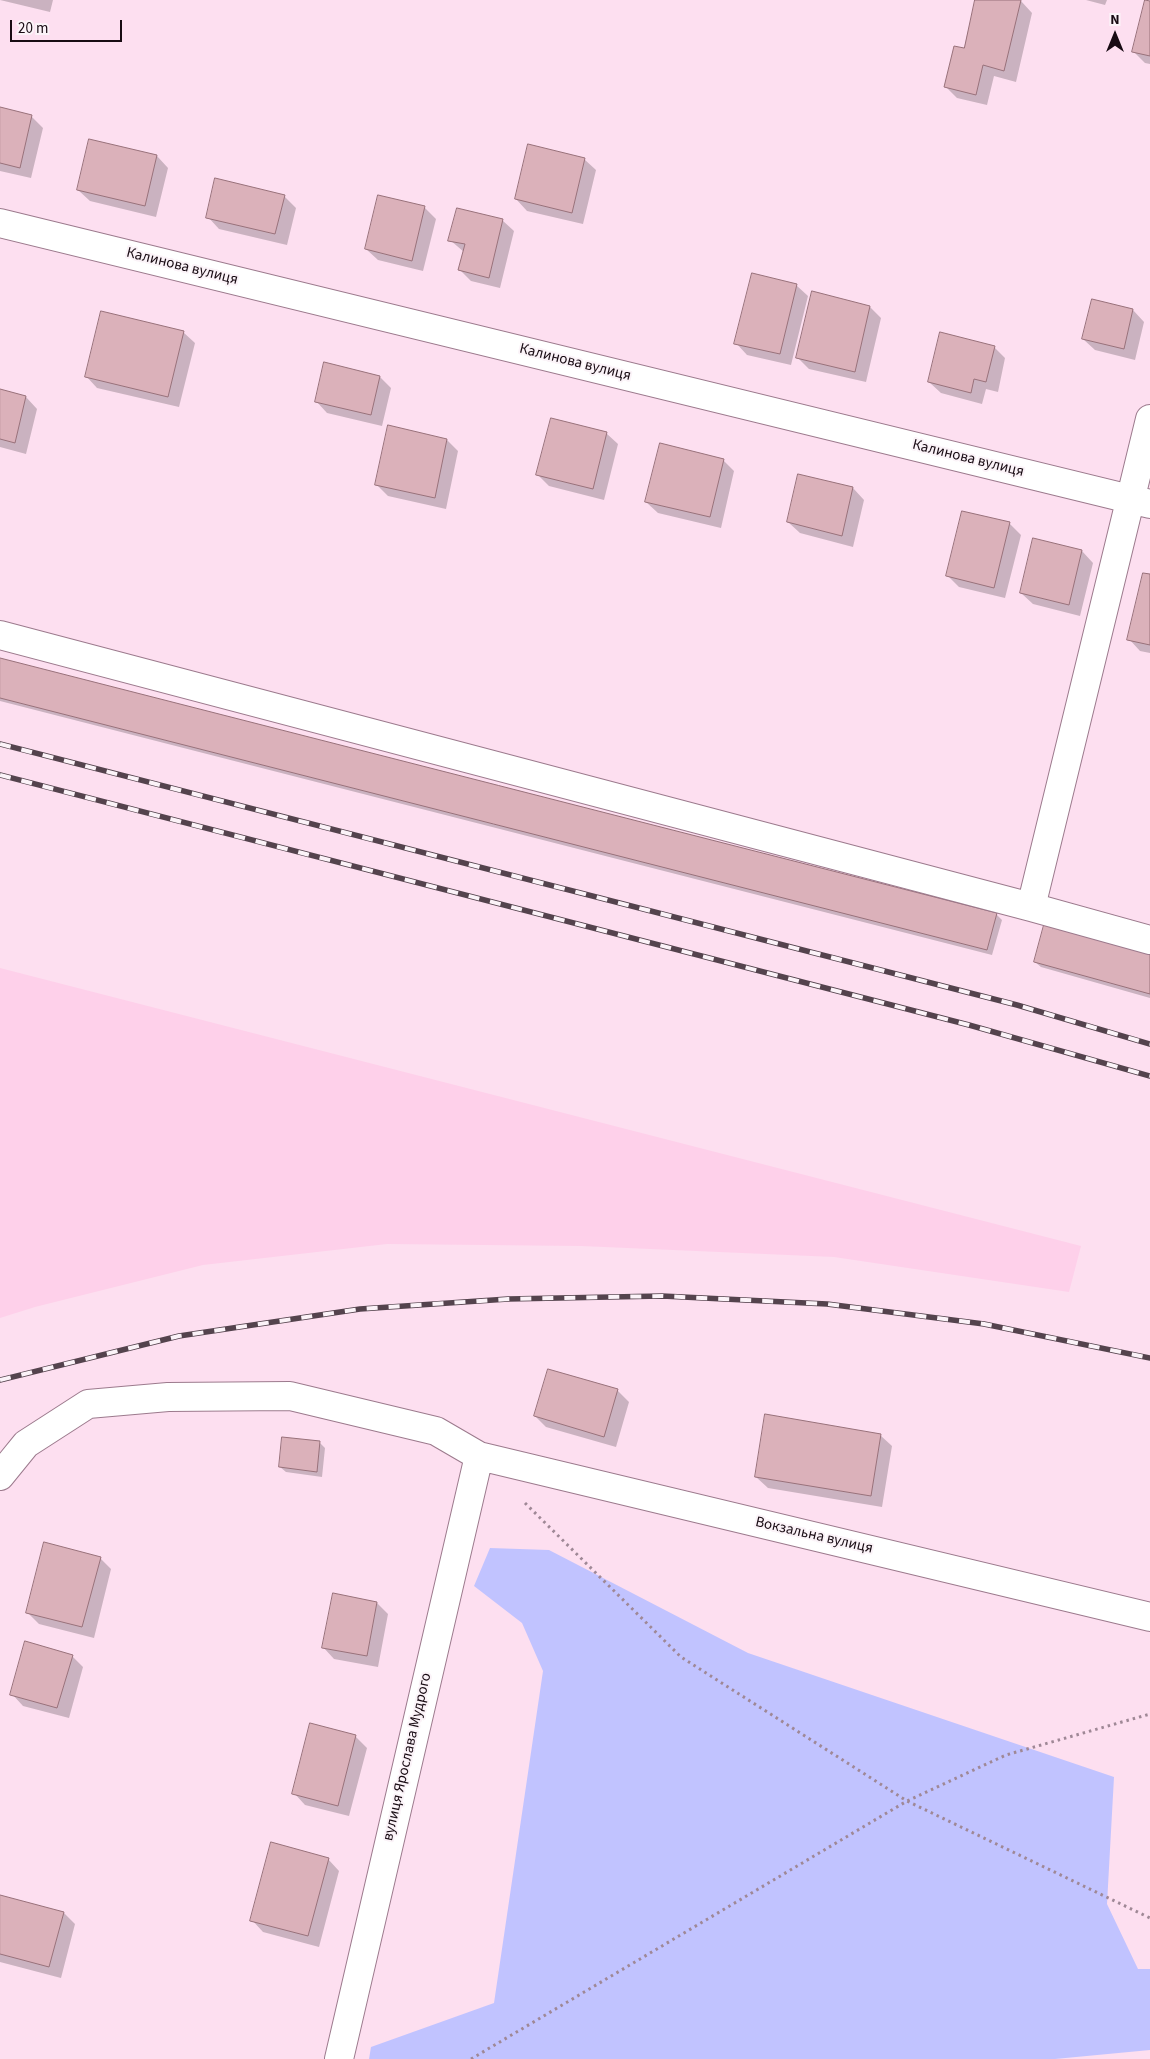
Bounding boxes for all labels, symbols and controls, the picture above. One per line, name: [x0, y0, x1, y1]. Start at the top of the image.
scale bar: [12, 10, 125, 42]
north arrow: [1090, 10, 1140, 60]
text: N: [1110, 10, 1120, 30]
text: 20 m: [18, 18, 48, 39]
street label: Калинова вулиця: [124, 244, 240, 290]
street label: Калинова вулиця: [517, 340, 633, 386]
street label: Калинова вулиця: [910, 436, 1026, 482]
street label: Вокзальна вулиця: [753, 1514, 875, 1558]
street label: вулиця Ярослава Мудрого: [380, 1671, 436, 1843]

